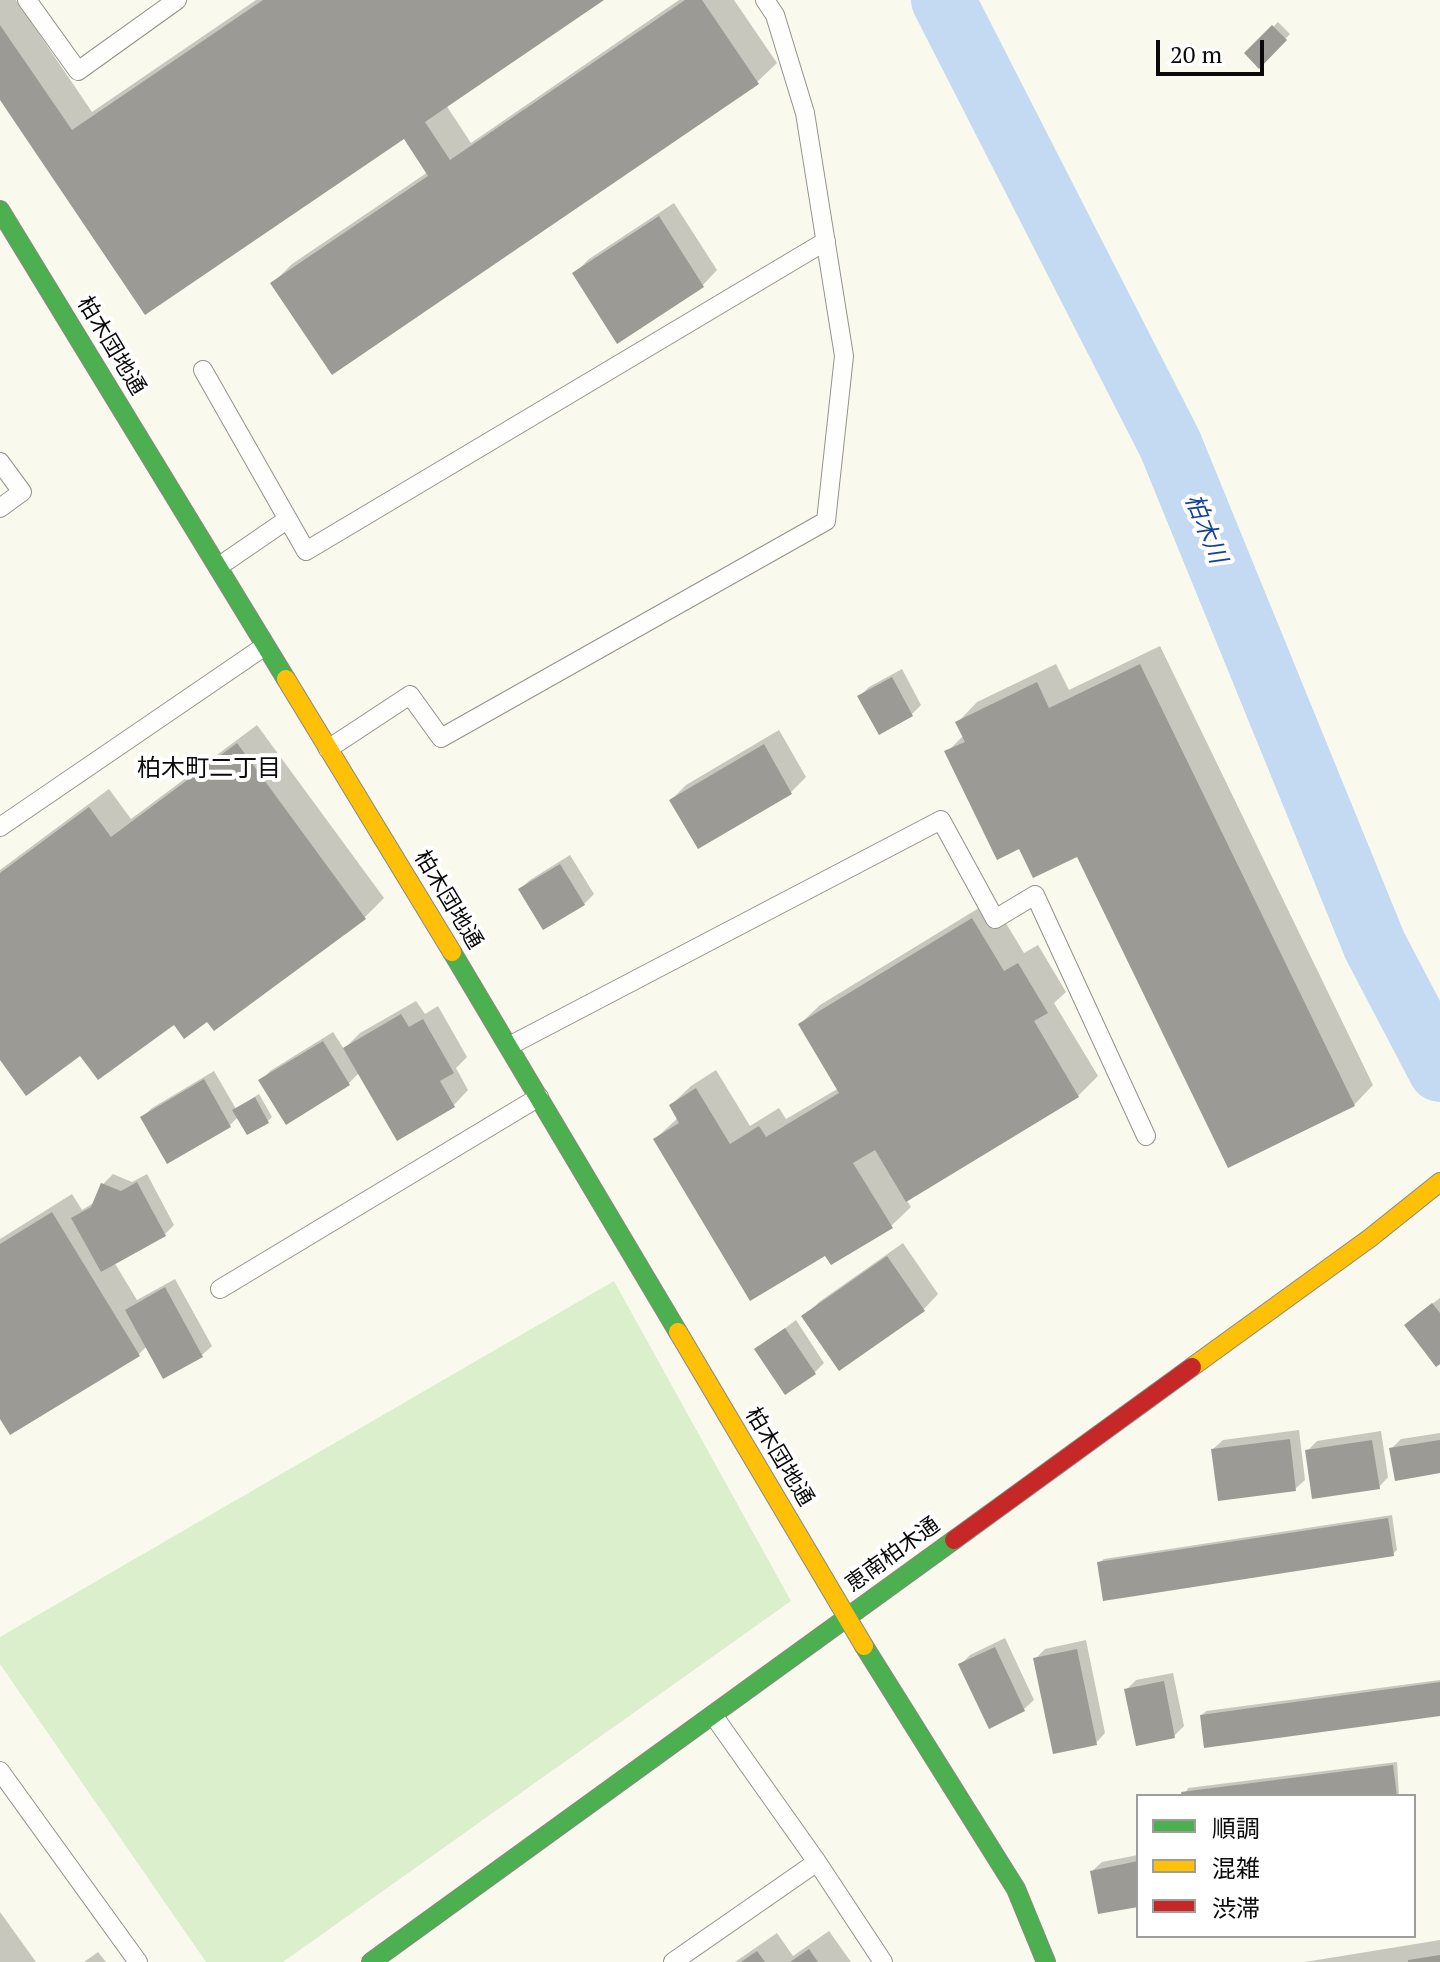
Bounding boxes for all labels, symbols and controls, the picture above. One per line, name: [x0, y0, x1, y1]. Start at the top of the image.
scale bar: [1160, 24, 1268, 74]
text: 20 m: [1170, 38, 1222, 70]
street label: 柏木団地通: [71, 292, 151, 400]
water label: 柏木川: [1178, 490, 1232, 568]
district label: 柏木町二丁目: [137, 755, 281, 783]
street label: 柏木団地通: [408, 846, 488, 954]
street label: 柏木団地通: [739, 1403, 819, 1511]
street label: 恵南柏木通: [841, 1512, 945, 1598]
legend: [1136, 1794, 1416, 1938]
text: 順調: [1212, 1812, 1260, 1844]
text: 混雑: [1212, 1852, 1260, 1884]
text: 渋滞: [1212, 1892, 1260, 1924]

